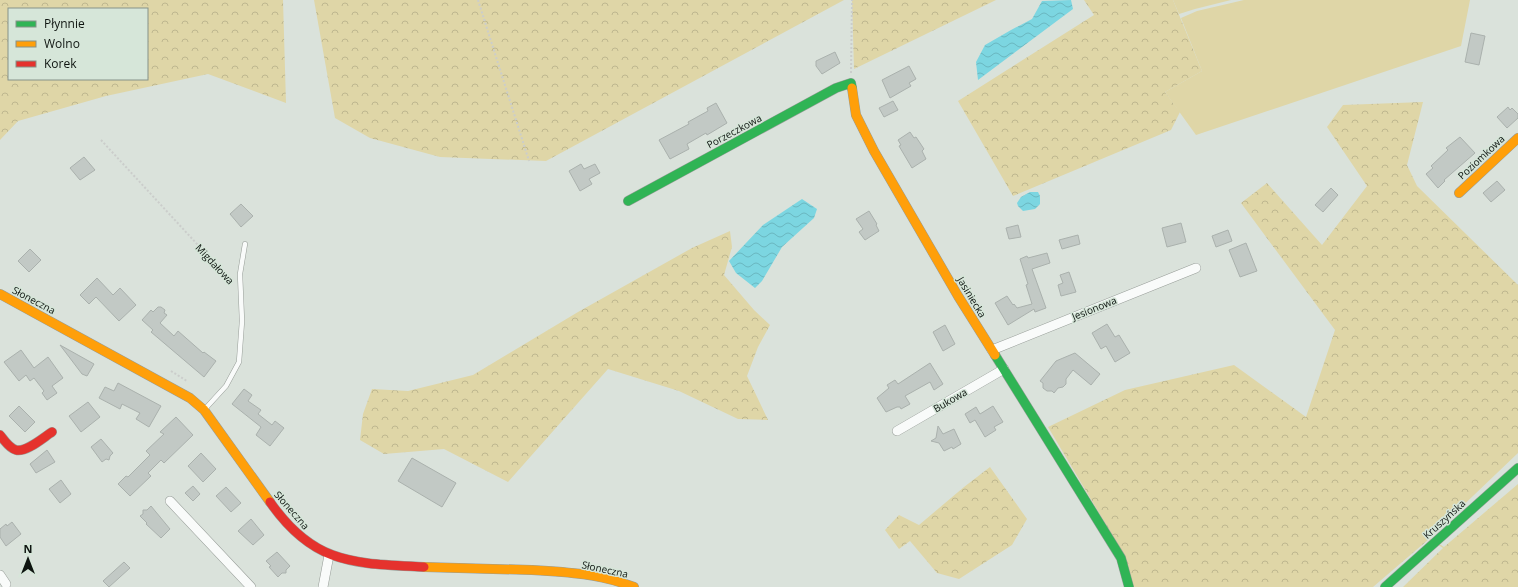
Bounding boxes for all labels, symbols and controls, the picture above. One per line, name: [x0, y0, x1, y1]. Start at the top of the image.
legend: [8, 8, 148, 80]
text: Płynnie: [44, 15, 85, 32]
text: Wolno: [44, 35, 80, 52]
text: Korek: [44, 55, 77, 72]
street label: Porzeczkowa: [704, 111, 764, 151]
street label: Poziomkowa: [1455, 132, 1507, 182]
street label: Migdałowa: [193, 241, 237, 287]
street label: Jasiniecka: [954, 273, 990, 320]
street label: Słoneczna: [10, 283, 58, 317]
street label: Jesionowa: [1069, 293, 1118, 324]
street label: Bukowa: [930, 385, 970, 415]
street label: Słoneczna: [271, 488, 313, 532]
street label: Kruszyńska: [1420, 496, 1468, 542]
north arrow: [8, 539, 48, 579]
text: N: [24, 541, 32, 556]
street label: Słoneczna: [581, 557, 629, 581]

